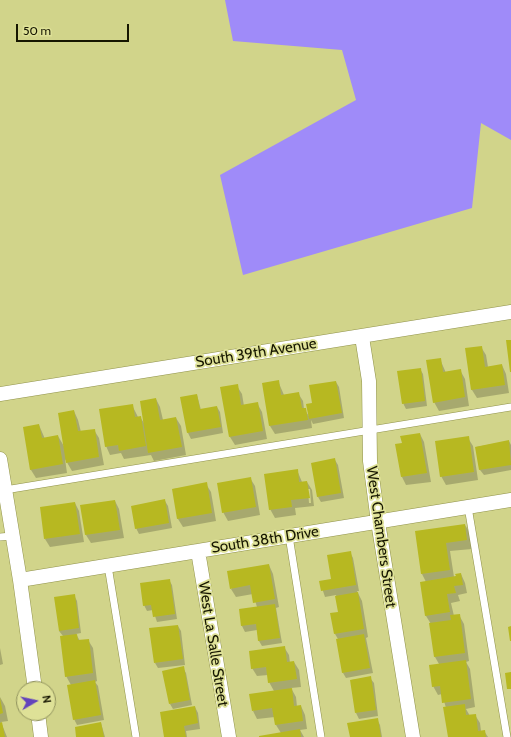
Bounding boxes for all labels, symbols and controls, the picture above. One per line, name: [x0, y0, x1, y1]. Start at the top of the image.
scale bar: [18, 16, 131, 42]
text: 50 m: [23, 23, 51, 38]
street label: South 39th Avenue: [194, 335, 318, 371]
street label: West Chambers Street: [362, 465, 400, 609]
street label: South 38th Drive: [210, 523, 320, 557]
street label: West La Salle Street: [194, 580, 232, 708]
north arrow: [16, 681, 56, 721]
text: N: [39, 694, 54, 704]

